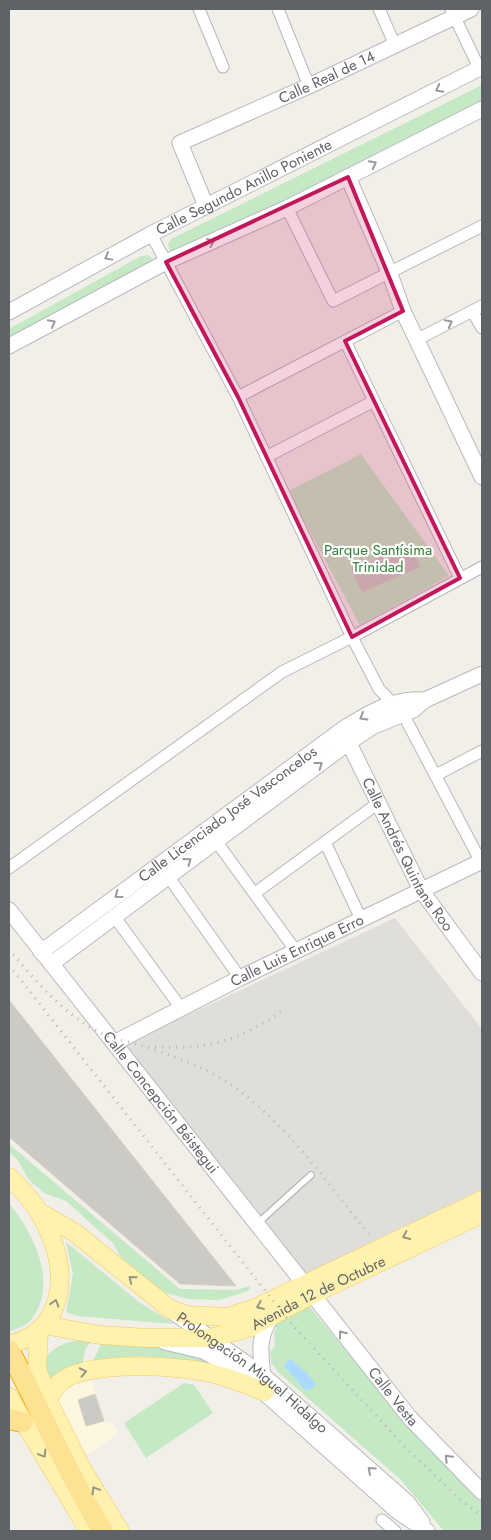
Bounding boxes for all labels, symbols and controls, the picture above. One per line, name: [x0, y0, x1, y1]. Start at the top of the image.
street label: Calle Real de 14: [275, 45, 379, 109]
one-way arrow: [435, 83, 444, 93]
street label: Calle Segundo Anillo Poniente: [152, 133, 336, 241]
one-way arrow: [368, 160, 377, 170]
one-way arrow: [206, 237, 215, 248]
one-way arrow: [105, 251, 114, 261]
one-way arrow: [46, 319, 55, 329]
one-way arrow: [444, 319, 453, 329]
park label: Parque Santísima Trinidad: [324, 539, 432, 578]
one-way arrow: [359, 711, 368, 721]
street label: Calle Licenciado José Vasconcelos: [134, 741, 322, 888]
one-way arrow: [313, 762, 323, 771]
street label: Calle Andrés Quintana Roo: [356, 774, 459, 936]
one-way arrow: [182, 858, 192, 867]
one-way arrow: [114, 889, 124, 898]
street label: Calle Luis Enrique Erro: [226, 909, 367, 992]
street label: Calle Concepción Béistegui: [98, 1026, 224, 1178]
one-way arrow: [403, 1230, 412, 1240]
street label: Avenida 12 de Octubre: [247, 1250, 390, 1336]
one-way arrow: [129, 1276, 138, 1284]
one-way arrow: [49, 1299, 59, 1308]
one-way arrow: [256, 1299, 265, 1310]
street label: Prolongación Miguel Hidalgo: [172, 1307, 333, 1439]
one-way arrow: [339, 1331, 348, 1340]
street label: Calle Vesta: [363, 1362, 423, 1431]
one-way arrow: [79, 1367, 88, 1378]
one-way arrow: [36, 1449, 46, 1458]
one-way arrow: [445, 1455, 454, 1464]
one-way arrow: [367, 1467, 376, 1476]
one-way arrow: [91, 1486, 101, 1495]

